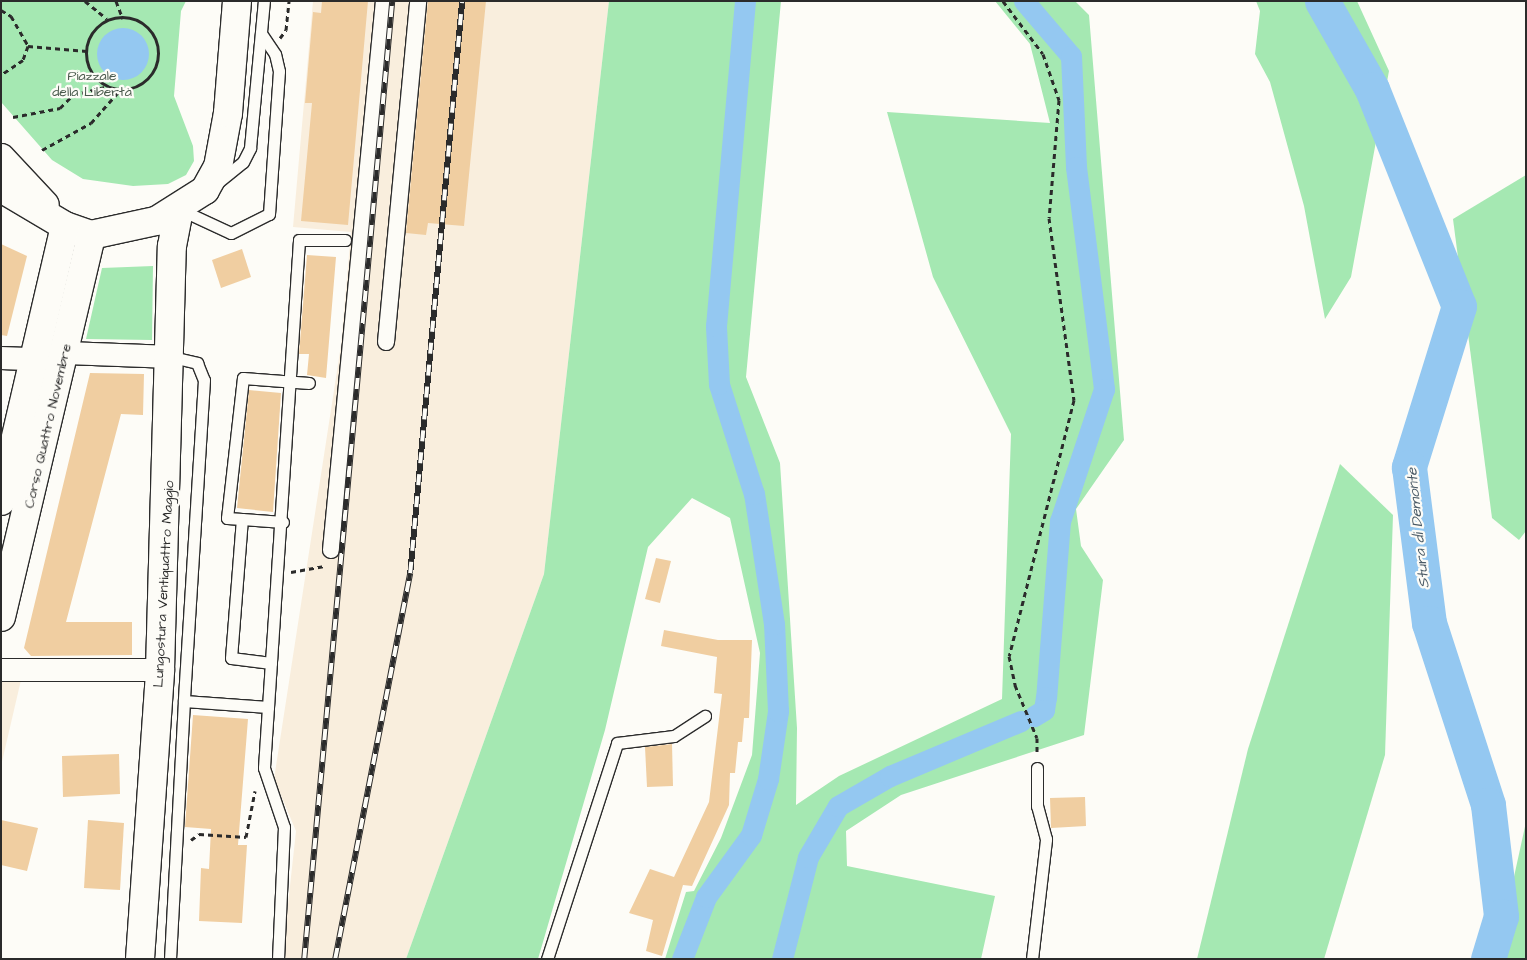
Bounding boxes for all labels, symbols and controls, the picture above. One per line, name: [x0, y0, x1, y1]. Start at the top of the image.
park label: Piazzale della Libertà: [52, 68, 132, 100]
street label: Corso Quattro Novembre: [21, 342, 75, 510]
water label: Stura di Demonte: [1403, 467, 1433, 589]
street label: Lungostura Ventiquattro Maggio: [150, 480, 178, 688]

